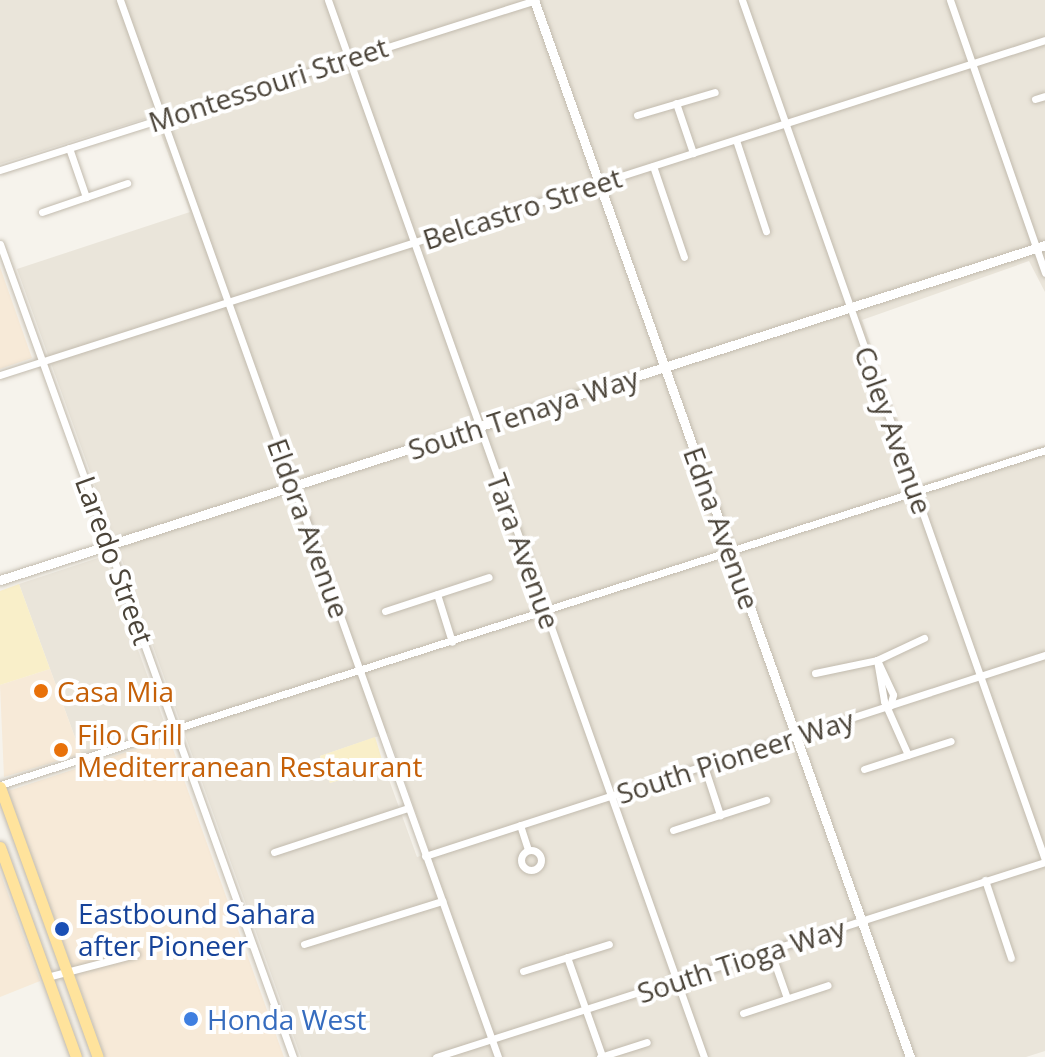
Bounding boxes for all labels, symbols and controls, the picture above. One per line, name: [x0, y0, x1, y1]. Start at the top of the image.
street label: Montessouri Street: [144, 29, 392, 139]
street label: Belcastro Street: [418, 160, 626, 256]
street label: Coley Avenue: [848, 342, 940, 518]
street label: South Tenaya Way: [404, 360, 642, 466]
street label: Eldora Avenue: [261, 434, 357, 622]
street label: Edna Avenue: [677, 442, 767, 614]
street label: Tara Avenue: [480, 469, 568, 633]
street label: Laredo Street: [69, 471, 161, 649]
place label: Casa Mia: [57, 674, 174, 708]
marker: Casa Mia: [32, 682, 50, 700]
street label: South Pioneer Way: [612, 702, 858, 810]
place label: Filo Grill Mediterranean Restaurant: [77, 717, 422, 783]
marker: Filo Grill Mediterranean Restaurant: [52, 741, 70, 759]
place label: Eastbound Sahara after Pioneer: [78, 896, 316, 962]
street label: South Tioga Way: [633, 911, 849, 1009]
marker: Eastbound Sahara after Pioneer: [53, 920, 71, 938]
place label: Honda West: [207, 1002, 367, 1036]
marker: Honda West: [182, 1010, 200, 1028]

